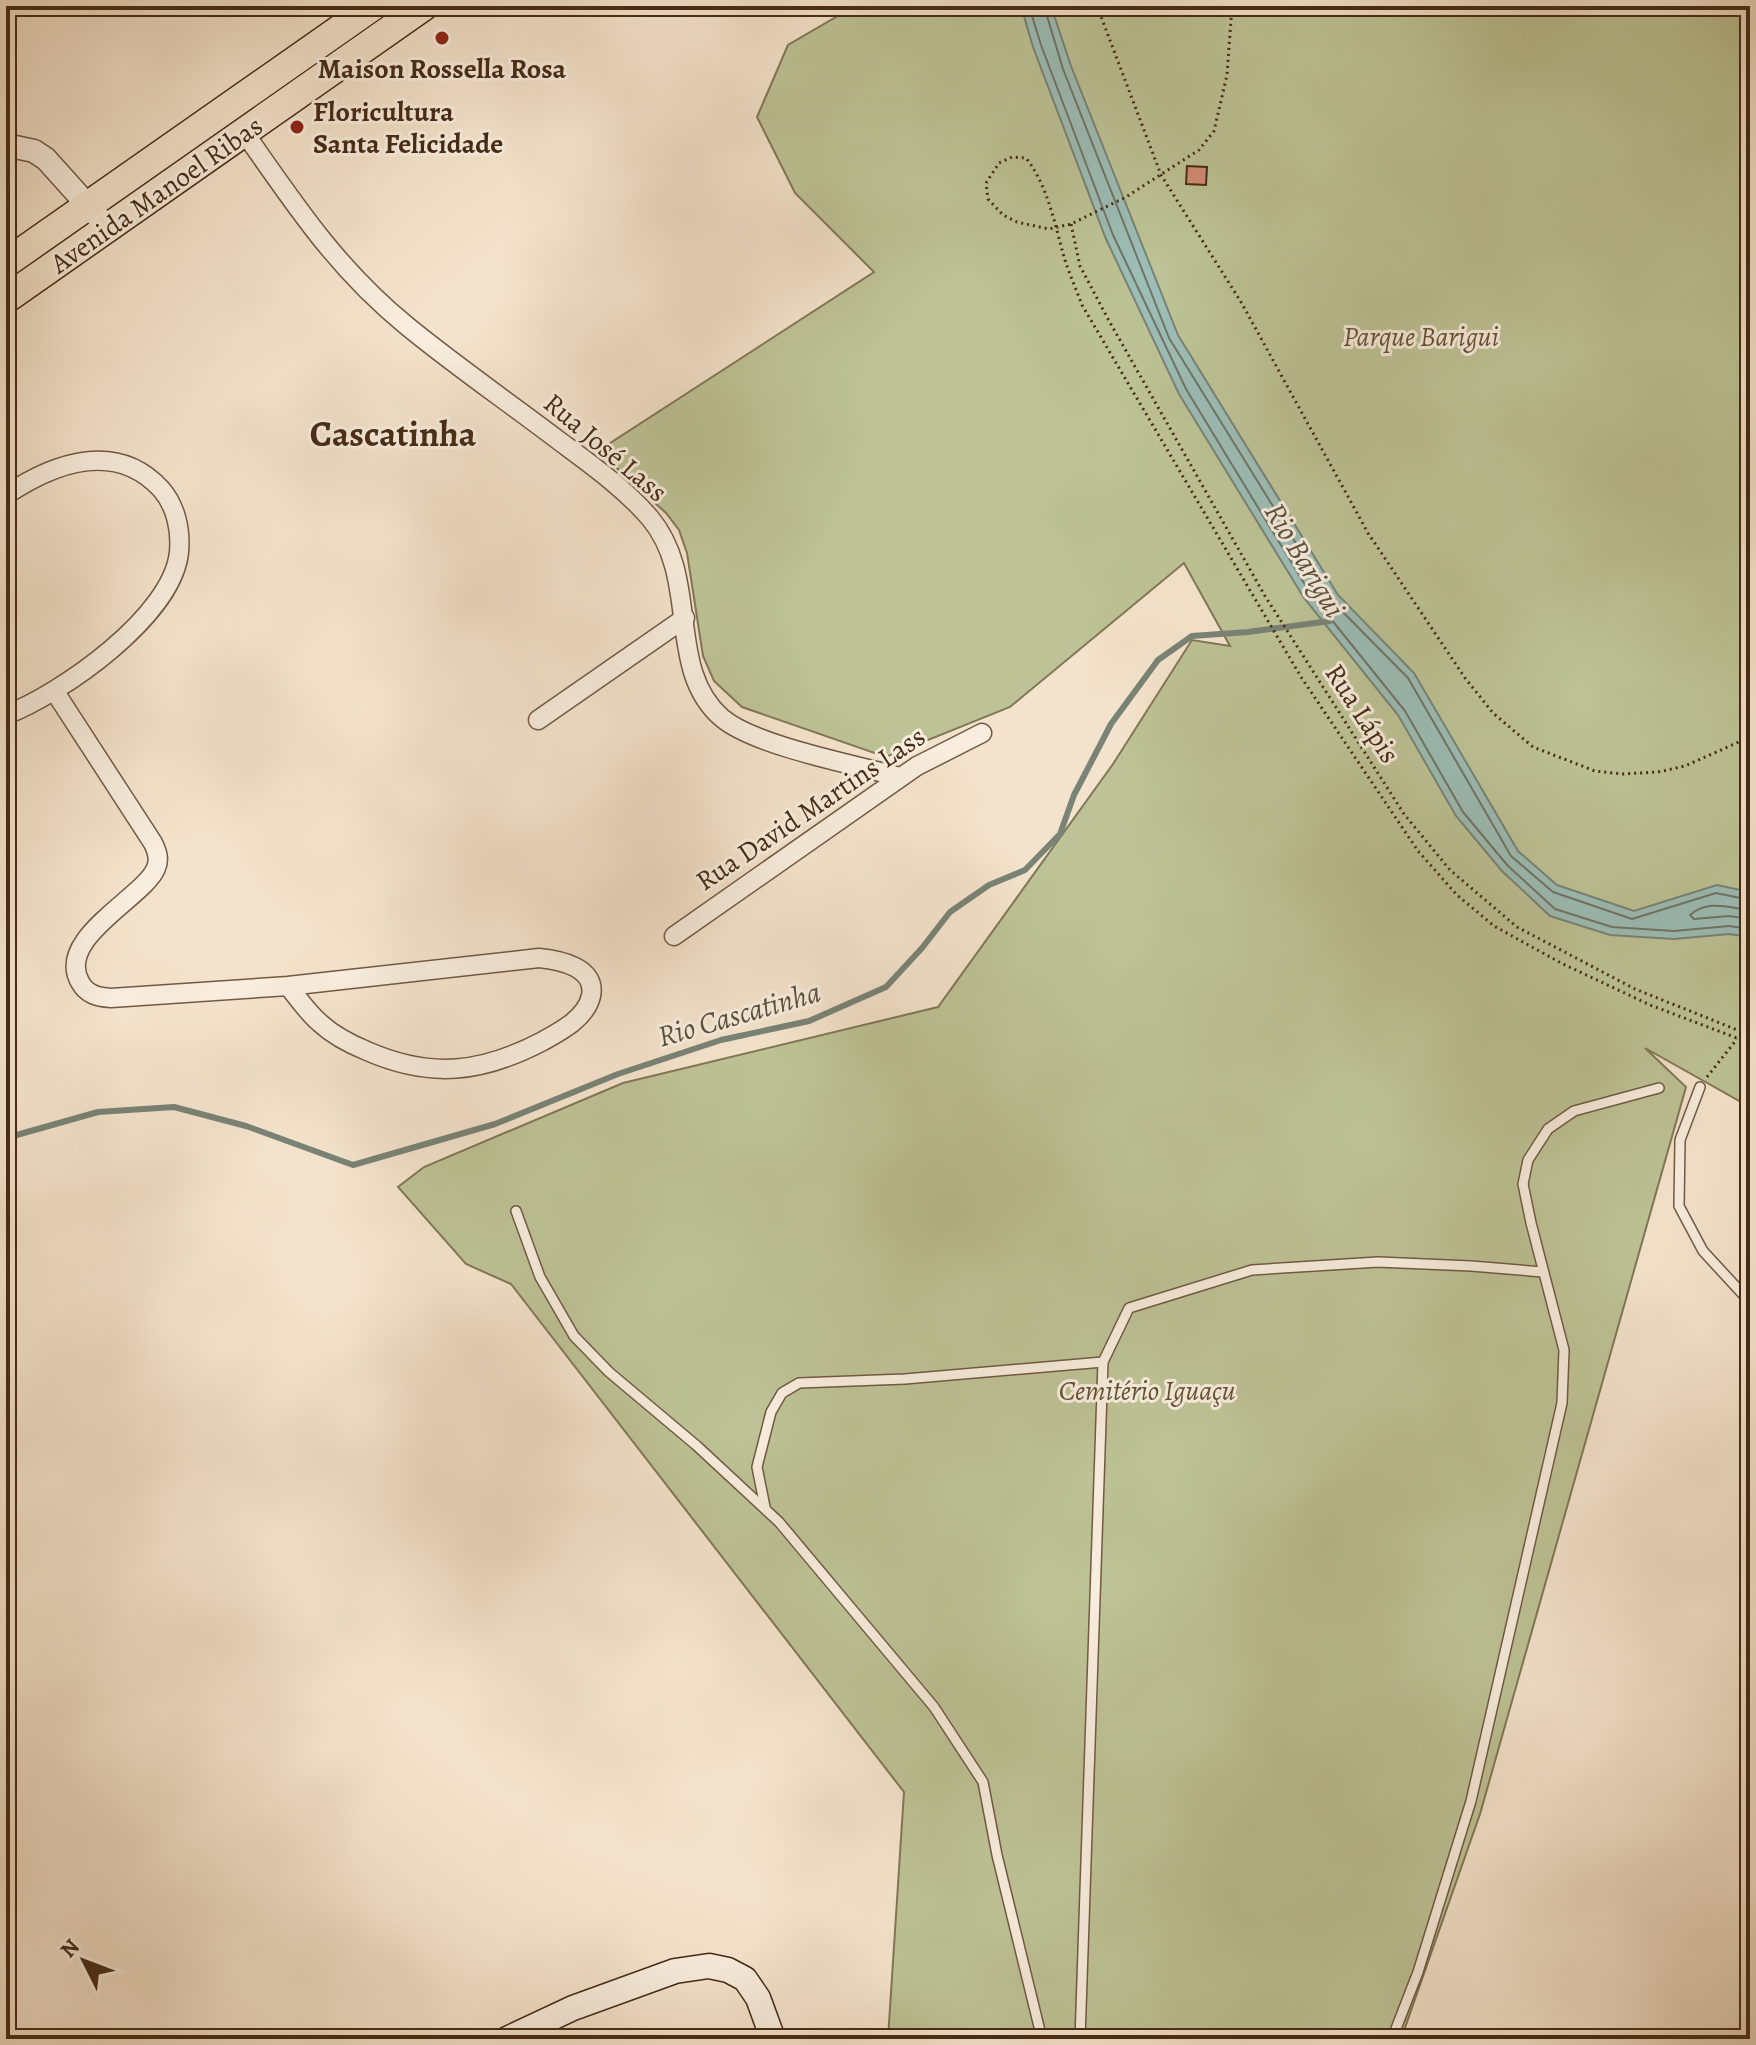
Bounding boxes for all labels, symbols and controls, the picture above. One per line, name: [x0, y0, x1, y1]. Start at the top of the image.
marker: Maison Rossella Rosa: [433, 29, 451, 47]
place label: Maison Rossella Rosa: [318, 50, 567, 88]
place label: Floricultura Santa Felicidade: [313, 93, 503, 163]
street label: Avenida Manoel Ribas: [42, 107, 270, 283]
marker: Floricultura Santa Felicidade: [288, 118, 306, 136]
park label: Parque Barigui: [1343, 318, 1499, 356]
street label: Rua José Lass: [535, 385, 675, 511]
district label: Cascatinha: [310, 409, 477, 458]
water label: Rio Barigui: [1255, 495, 1355, 625]
street label: Rua Lápis: [1316, 657, 1408, 771]
street label: Rua David Martins Lass: [688, 718, 933, 900]
water label: Rio Cascatinha: [653, 972, 825, 1056]
park label: Cemitério Iguaçu: [1059, 1372, 1235, 1410]
north arrow: [44, 1921, 124, 2001]
text: N: [53, 1932, 86, 1964]

